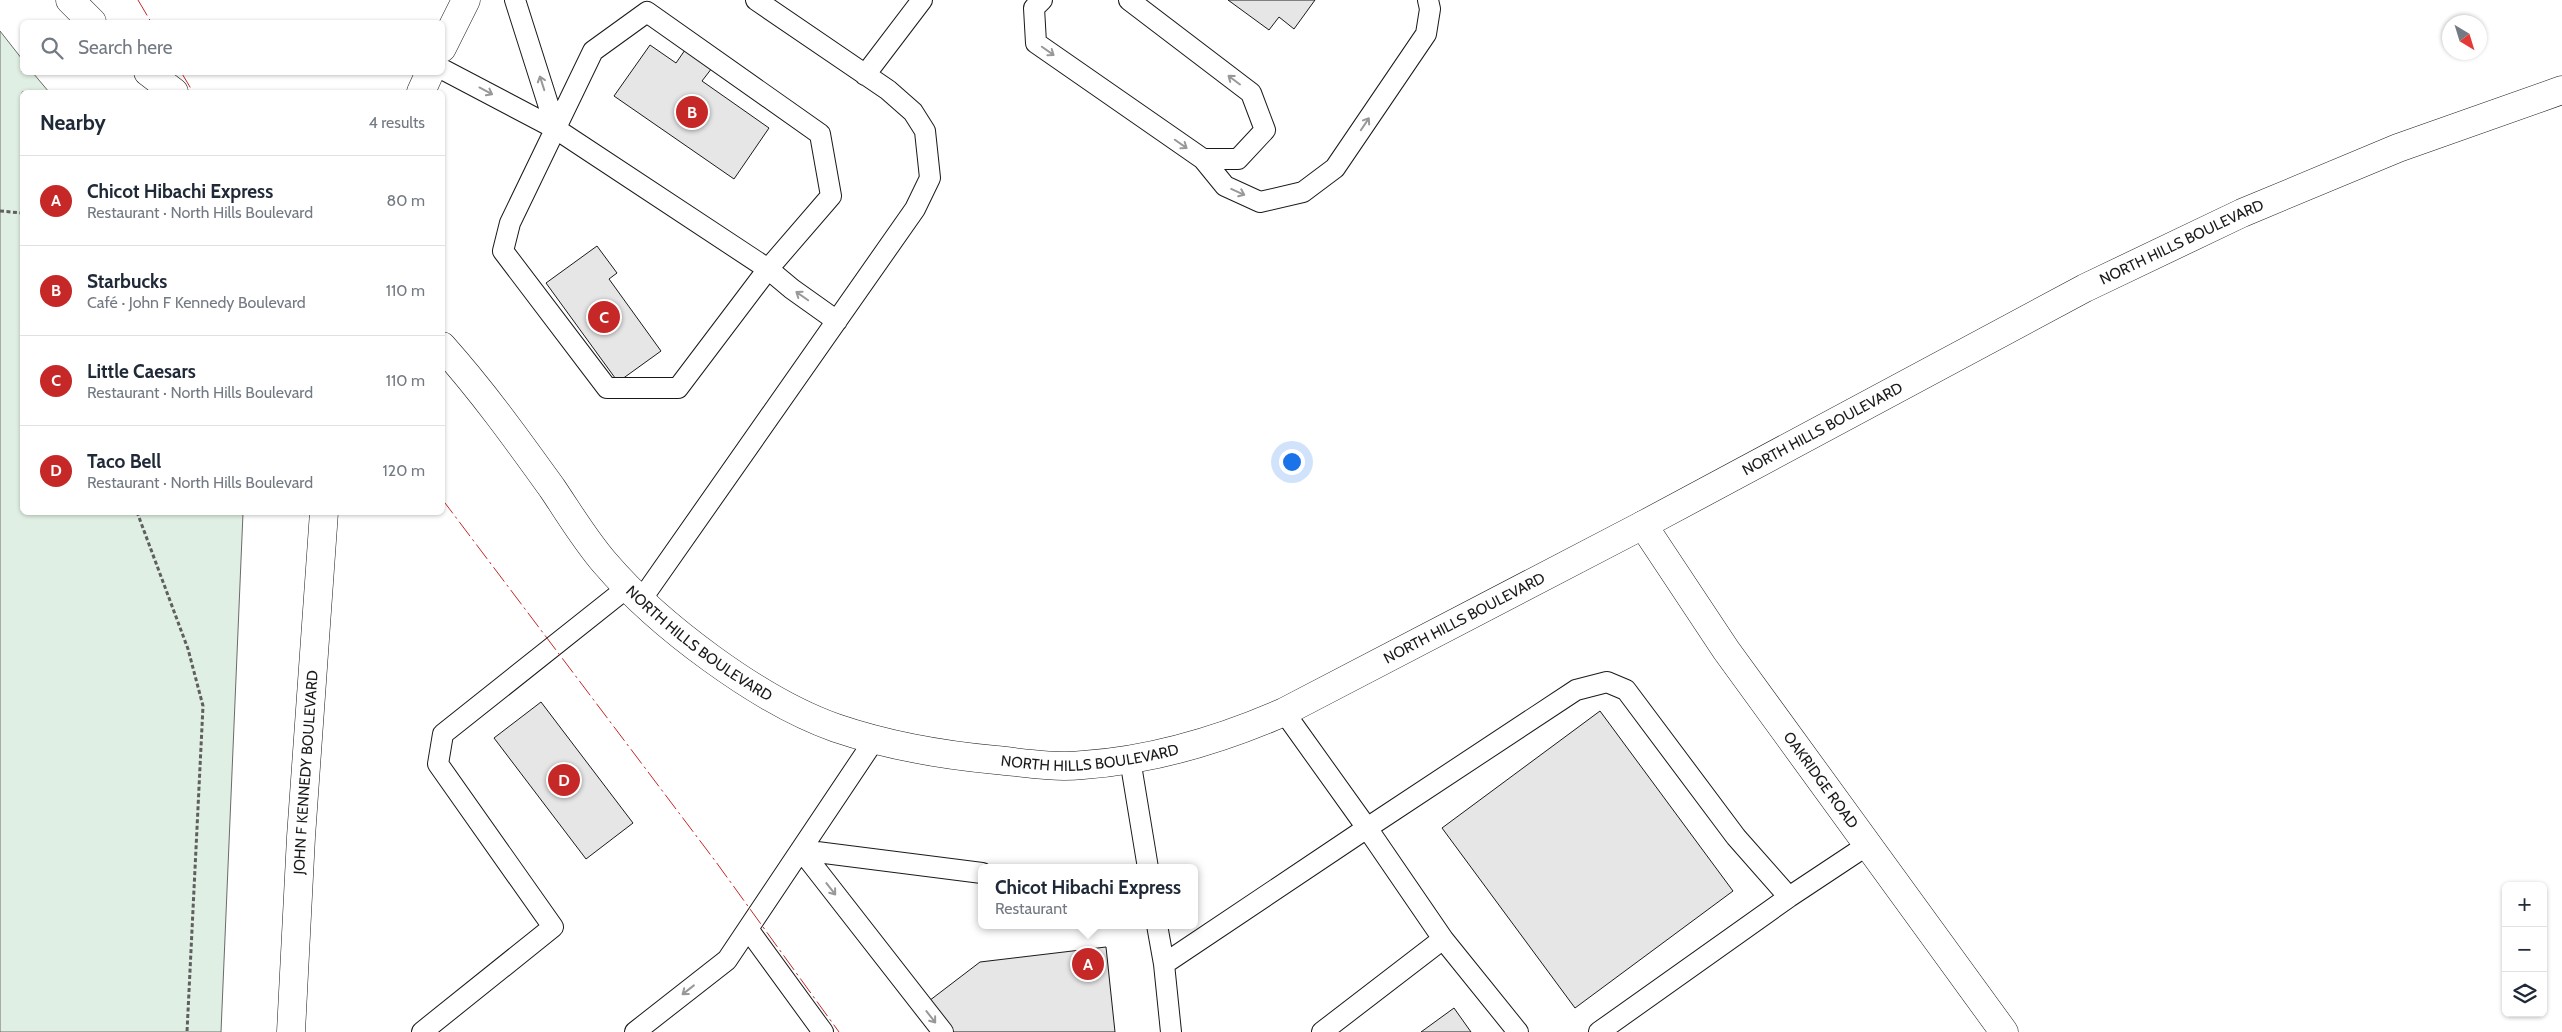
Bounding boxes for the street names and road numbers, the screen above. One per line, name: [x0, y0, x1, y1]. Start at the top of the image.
street label: NORTH HILLS BOULEVARD: [2097, 196, 2266, 289]
street label: NORTH HILLS BOULEVARD: [1739, 378, 1906, 479]
street label: NORTH HILLS BOULEVARD: [1381, 569, 1548, 668]
street label: NORTH HILLS BOULEVARD: [622, 582, 775, 705]
street label: JOHN F KENNEDY BOULEVARD: [290, 670, 322, 876]
street label: OAKRIDGE ROAD: [1780, 728, 1862, 832]
street label: NORTH HILLS BOULEVARD: [1000, 740, 1181, 775]

